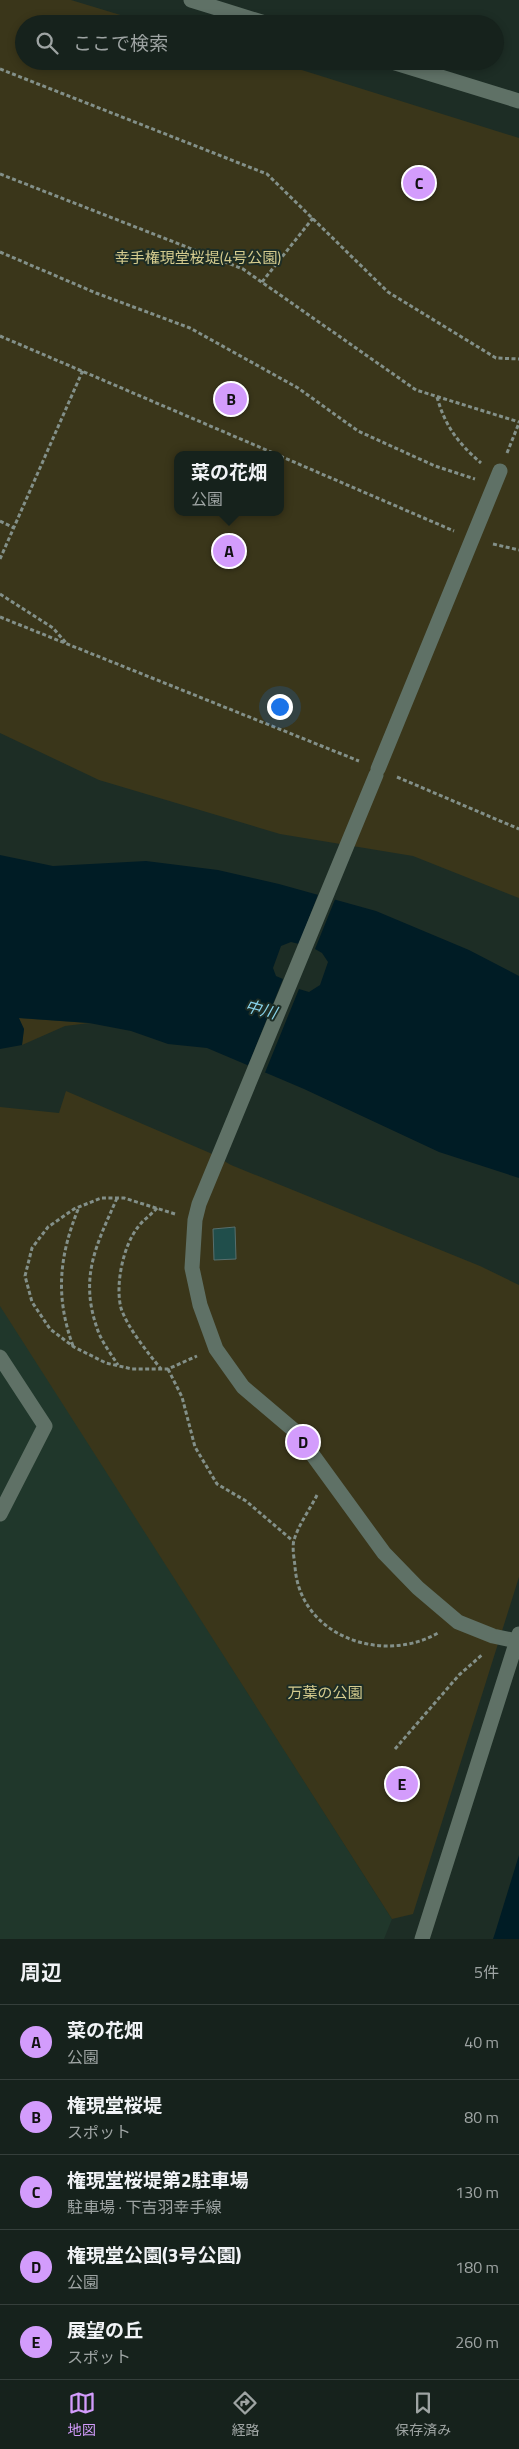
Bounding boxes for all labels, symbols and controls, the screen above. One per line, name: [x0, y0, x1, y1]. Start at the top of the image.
search box: [15, 15, 504, 70]
text: ここで検索: [73, 28, 168, 57]
icon: search: [33, 29, 61, 57]
pin: C: [403, 164, 435, 202]
park label: 幸手権現堂桜堤(4号公園): [115, 246, 281, 269]
pin: B: [215, 380, 247, 418]
popup: [174, 451, 284, 516]
text: 菜の花畑: [191, 457, 267, 486]
text: 公園: [191, 487, 223, 511]
pin: A: [213, 532, 245, 570]
your location: [267, 694, 293, 720]
water label: 中川: [242, 993, 281, 1025]
pin: D: [287, 1423, 319, 1461]
park label: 万葉の公園: [287, 1681, 363, 1704]
pin: E: [386, 1765, 418, 1803]
text: 周辺: [20, 1956, 62, 1988]
text: 5件: [474, 1960, 499, 1984]
text: 菜の花畑: [67, 2015, 143, 2044]
text: A: [31, 2030, 41, 2054]
text: 40 m: [464, 2030, 499, 2054]
text: 公園: [67, 2045, 99, 2069]
text: 権現堂桜堤: [67, 2090, 162, 2119]
text: B: [31, 2105, 41, 2129]
text: 80 m: [464, 2105, 499, 2129]
text: スポット: [67, 2120, 131, 2144]
text: 権現堂桜堤第2駐車場: [67, 2165, 249, 2194]
text: C: [32, 2180, 40, 2204]
text: 130 m: [455, 2180, 499, 2204]
text: 駐車場 · 下吉羽幸手線: [67, 2195, 222, 2219]
text: 権現堂公園(3号公園): [67, 2240, 241, 2269]
text: D: [31, 2255, 41, 2279]
text: 180 m: [455, 2255, 499, 2279]
text: 公園: [67, 2270, 99, 2294]
text: 展望の丘: [67, 2315, 143, 2344]
text: E: [32, 2330, 40, 2354]
text: 260 m: [455, 2330, 499, 2354]
text: スポット: [67, 2345, 131, 2369]
tab: 地図: [68, 2389, 96, 2440]
tab: 経路: [231, 2389, 259, 2440]
tab: 保存済み: [395, 2389, 451, 2440]

